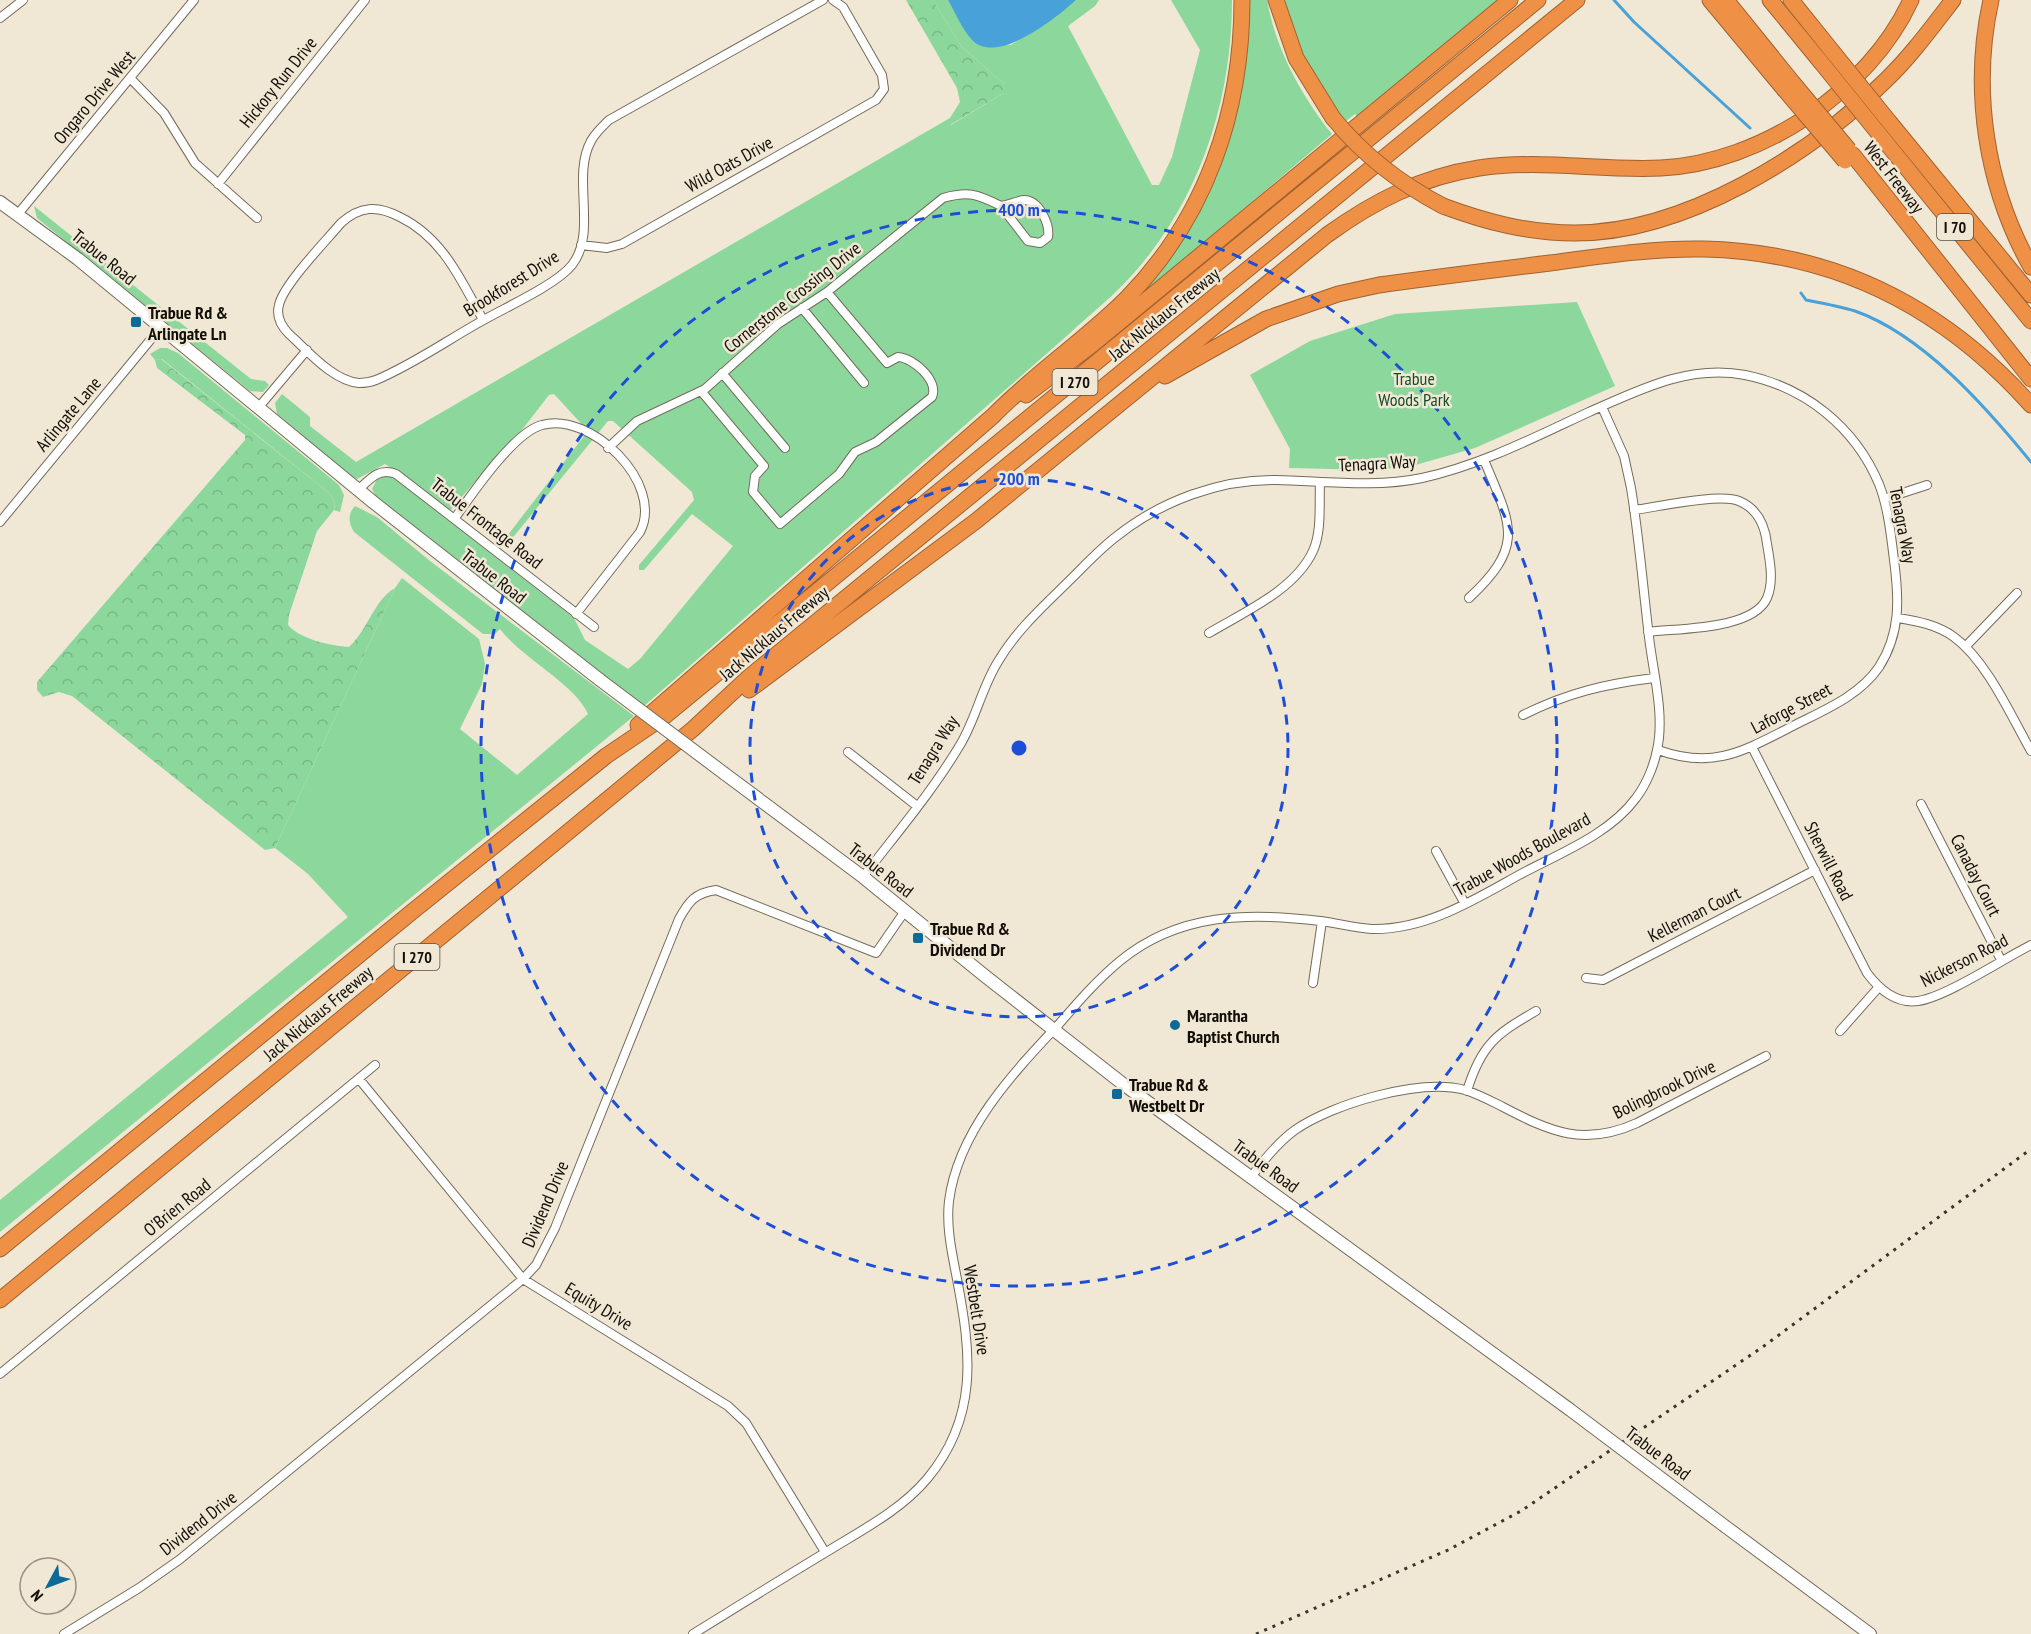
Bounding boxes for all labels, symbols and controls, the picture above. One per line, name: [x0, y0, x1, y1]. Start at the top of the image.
street label: Hickory Run Drive: [234, 32, 322, 132]
street label: Ongaro Drive West: [48, 45, 140, 149]
street label: Wild Oats Drive: [681, 131, 777, 197]
street label: West Freeway: [1859, 136, 1929, 218]
text: 400 m: [998, 198, 1040, 221]
road number: I 70: [1937, 214, 1973, 240]
street label: Trabue Road: [67, 224, 141, 290]
street label: Cornerstone Crossing Drive: [719, 236, 865, 358]
street label: Brookforest Drive: [459, 245, 563, 321]
street label: Jack Nicklaus Freeway: [1103, 262, 1224, 366]
place label: Trabue Rd & Arlingate Ln: [147, 301, 228, 345]
marker: Trabue Rd & Arlingate Ln: [129, 315, 143, 329]
park label: Trabue Woods Park: [1378, 367, 1450, 411]
road number: I 270: [1052, 369, 1098, 395]
street label: Arlingate Lane: [30, 372, 106, 456]
street label: Tenagra Way: [1338, 449, 1417, 477]
text: 200 m: [998, 467, 1040, 490]
street label: Trabue Frontage Road: [427, 472, 547, 574]
street label: Tenagra Way: [1884, 485, 1922, 566]
street label: Trabue Road: [457, 543, 531, 609]
street label: Jack Nicklaus Freeway: [714, 580, 834, 686]
street label: Laforge Street: [1747, 677, 1835, 739]
street label: Tenagra Way: [903, 711, 963, 789]
centre of rings: [1009, 738, 1029, 758]
street label: Trabue Woods Boulevard: [1450, 807, 1594, 901]
street label: Sherwill Road: [1799, 818, 1859, 904]
street label: Canaday Court: [1946, 830, 2006, 920]
street label: Trabue Road: [844, 837, 918, 903]
street label: Kellerman Court: [1644, 881, 1744, 947]
place label: Trabue Rd & Dividend Dr: [930, 917, 1010, 961]
street label: Nickerson Road: [1916, 928, 2012, 992]
marker: Trabue Rd & Dividend Dr: [911, 931, 925, 945]
road number: I 270: [394, 944, 440, 970]
street label: Jack Nicklaus Freeway: [258, 960, 378, 1066]
place label: Marantha Baptist Church: [1187, 1004, 1280, 1048]
marker: Marantha Baptist Church: [1168, 1018, 1182, 1032]
street label: Bolingbrook Drive: [1609, 1054, 1719, 1124]
place label: Trabue Rd & Westbelt Dr: [1128, 1073, 1209, 1117]
marker: Trabue Rd & Westbelt Dr: [1110, 1087, 1124, 1101]
street label: Trabue Road: [1228, 1134, 1304, 1198]
street label: Dividend Drive: [516, 1157, 574, 1251]
street label: O'Brien Road: [139, 1173, 215, 1241]
street label: Westbelt Drive: [959, 1263, 995, 1357]
street label: Equity Drive: [561, 1277, 637, 1335]
street label: Trabue Road: [1621, 1421, 1695, 1485]
street label: Dividend Drive: [155, 1486, 241, 1560]
north arrow: [18, 1556, 78, 1616]
text: N: [26, 1586, 47, 1606]

